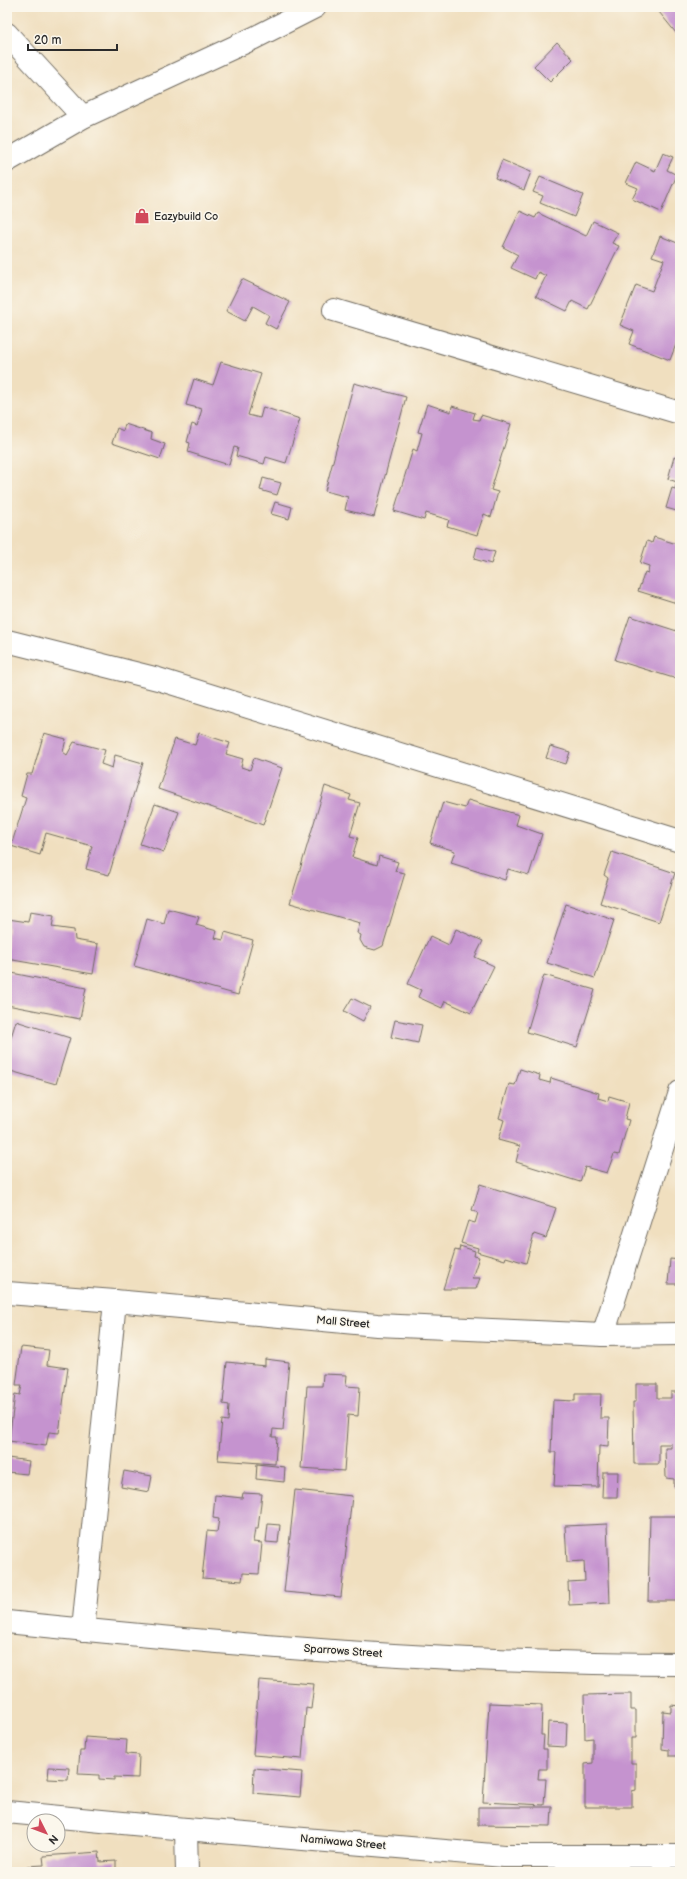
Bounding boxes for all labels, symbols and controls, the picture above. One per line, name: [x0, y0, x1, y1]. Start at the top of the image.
scale bar: [28, 26, 117, 52]
text: 20 m: [34, 33, 61, 48]
shop icon: Eazybuild Co: [133, 207, 151, 225]
place label: Eazybuild Co: [154, 210, 218, 223]
street label: Mall Street: [316, 1313, 371, 1331]
street label: Sparrows Street: [303, 1642, 383, 1660]
north arrow: [26, 1813, 66, 1853]
text: N: [45, 1832, 61, 1847]
street label: Namiwawa Street: [300, 1832, 387, 1852]

